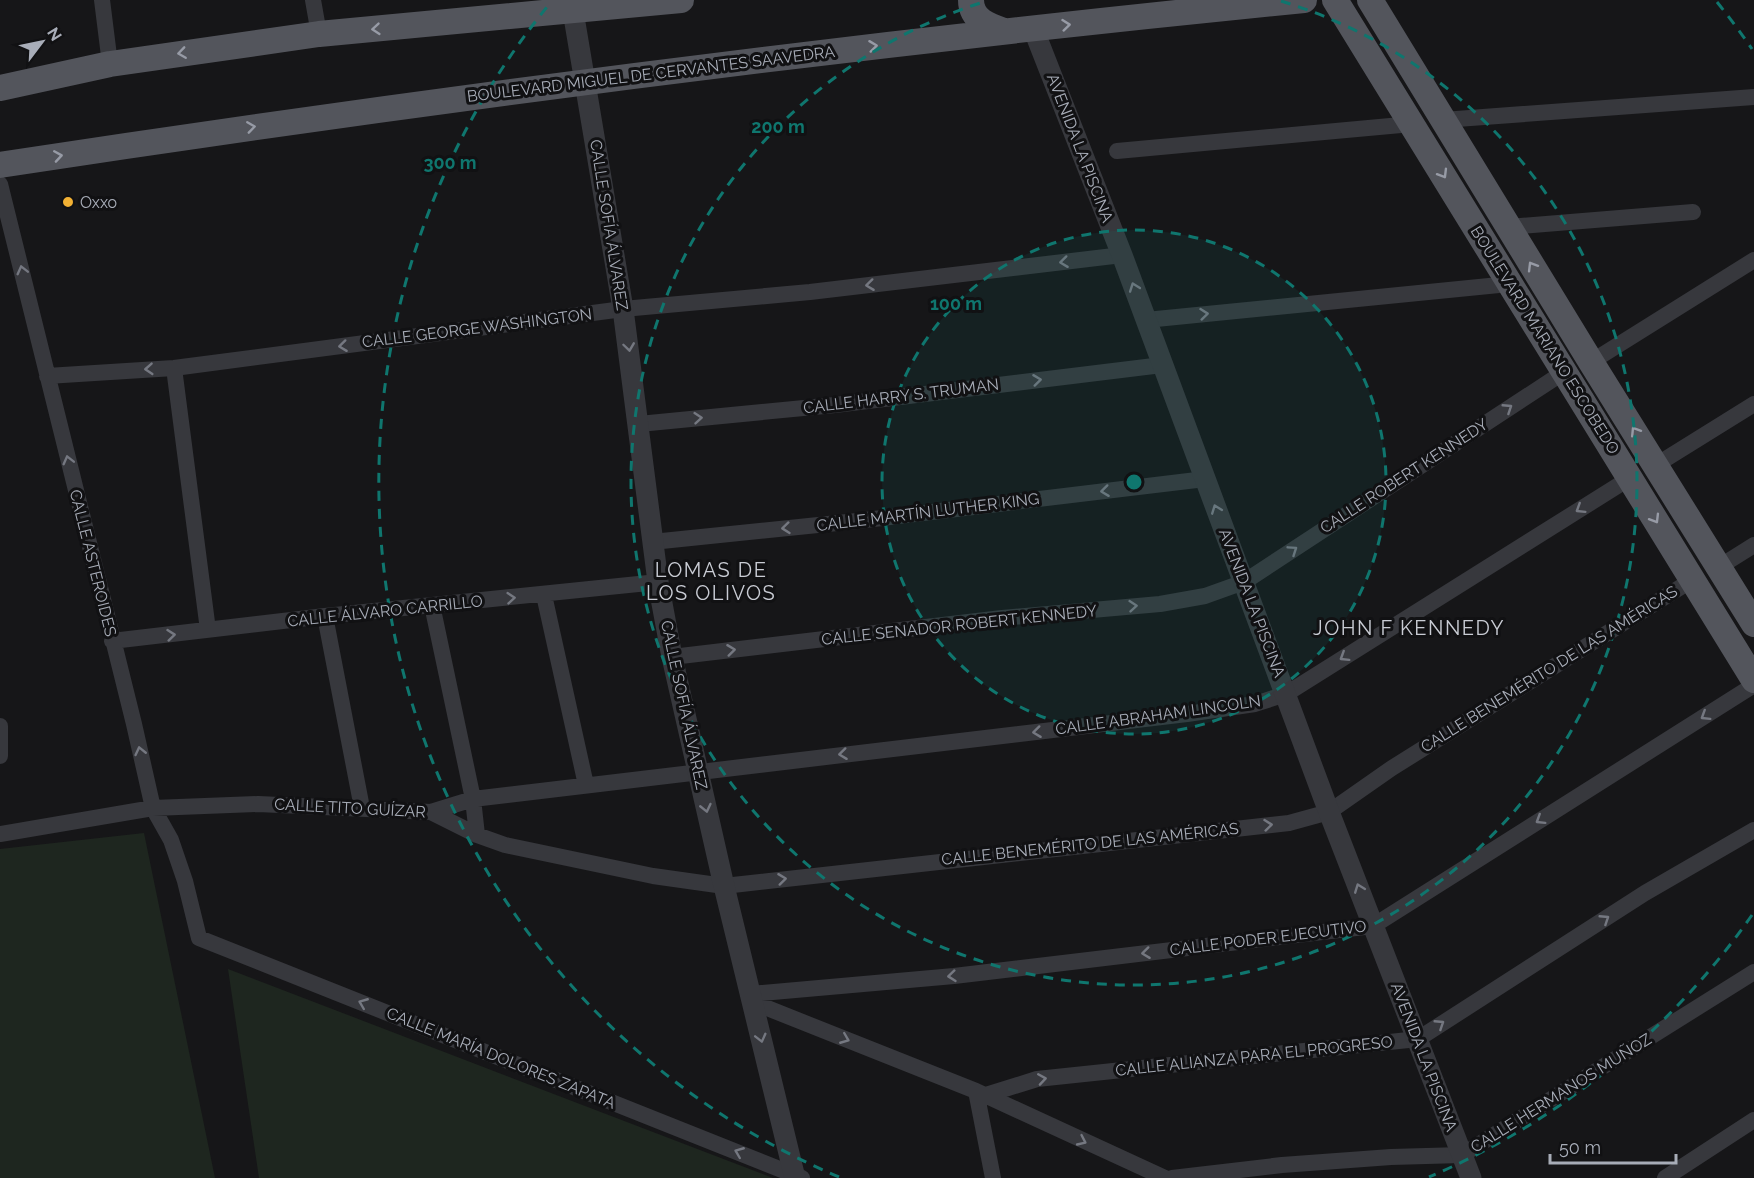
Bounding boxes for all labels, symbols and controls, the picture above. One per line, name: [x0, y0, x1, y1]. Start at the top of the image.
north arrow: [12, 12, 72, 72]
one-way arrow: [1062, 19, 1071, 31]
one-way arrow: [371, 22, 380, 35]
text: N: [43, 24, 66, 45]
one-way arrow: [868, 40, 877, 53]
street label: BOULEVARD MIGUEL DE CERVANTES SAAVEDRA: [466, 42, 836, 106]
one-way arrow: [178, 46, 188, 59]
street label: AVENIDA LA PISCINA: [1043, 71, 1117, 225]
text: 200 m: [751, 116, 805, 137]
one-way arrow: [246, 122, 255, 134]
street label: CALLE SOFÍA ÁLVAREZ: [586, 138, 633, 312]
one-way arrow: [52, 150, 62, 163]
text: 300 m: [423, 152, 477, 173]
one-way arrow: [1435, 168, 1447, 178]
place label: Oxxo: [80, 193, 117, 212]
marker: Oxxo: [61, 195, 75, 209]
street label: BOULEVARD MARIANO ESCOBEDO: [1467, 223, 1623, 457]
one-way arrow: [1060, 256, 1069, 268]
one-way arrow: [1528, 261, 1539, 272]
one-way arrow: [16, 265, 29, 275]
one-way arrow: [866, 278, 875, 291]
one-way arrow: [1129, 282, 1141, 293]
text: 100 m: [930, 293, 982, 314]
street label: CALLE GEORGE WASHINGTON: [361, 304, 593, 352]
one-way arrow: [1200, 308, 1209, 321]
one-way arrow: [338, 339, 348, 351]
one-way arrow: [622, 342, 634, 351]
one-way arrow: [145, 362, 154, 375]
one-way arrow: [1033, 374, 1042, 387]
street label: CALLE HARRY S. TRUMAN: [802, 375, 1000, 417]
one-way arrow: [1502, 403, 1512, 415]
one-way arrow: [693, 412, 702, 425]
street label: CALLE ROBERT KENNEDY: [1317, 414, 1492, 537]
one-way arrow: [1630, 427, 1642, 437]
one-way arrow: [62, 455, 75, 465]
centre of rings: [1124, 472, 1144, 492]
one-way arrow: [1100, 484, 1109, 497]
street label: CALLE ASTEROIDES: [66, 488, 121, 639]
street label: CALLE MARTÍN LUTHER KING: [815, 488, 1040, 535]
one-way arrow: [1576, 502, 1586, 514]
one-way arrow: [1211, 505, 1223, 516]
one-way arrow: [1647, 513, 1659, 523]
one-way arrow: [781, 521, 791, 534]
street label: AVENIDA LA PISCINA: [1215, 526, 1289, 680]
one-way arrow: [1286, 546, 1297, 557]
district label: LOMAS DE LOS OLIVOS: [646, 558, 776, 605]
street label: CALLE BENEMÉRITO DE LAS AMÉRICAS: [1417, 581, 1681, 756]
street label: CALLE ÁLVARO CARRILLO: [286, 590, 484, 631]
one-way arrow: [506, 592, 515, 605]
one-way arrow: [1129, 600, 1138, 613]
street label: CALLE SENADOR ROBERT KENNEDY: [820, 601, 1098, 649]
district label: JOHN F KENNEDY: [1313, 616, 1505, 640]
street label: CALLE SOFÍA ÁLVAREZ: [657, 618, 712, 791]
one-way arrow: [166, 629, 175, 641]
one-way arrow: [726, 645, 735, 657]
one-way arrow: [1340, 650, 1350, 662]
street label: CALLE ABRAHAM LINCOLN: [1054, 691, 1262, 739]
one-way arrow: [1700, 708, 1711, 719]
one-way arrow: [1032, 725, 1041, 737]
one-way arrow: [135, 746, 148, 756]
one-way arrow: [839, 747, 848, 760]
street label: CALLE TITO GUÍZAR: [274, 794, 426, 821]
one-way arrow: [699, 802, 712, 812]
one-way arrow: [1536, 813, 1546, 825]
street label: CALLE BENEMÉRITO DE LAS AMÉRICAS: [940, 818, 1240, 869]
one-way arrow: [1263, 819, 1273, 832]
one-way arrow: [777, 873, 787, 886]
one-way arrow: [1354, 884, 1366, 895]
one-way arrow: [1598, 915, 1609, 926]
street label: CALLE PODER EJECUTIVO: [1169, 917, 1367, 959]
one-way arrow: [1142, 946, 1151, 959]
one-way arrow: [948, 969, 957, 982]
street label: AVENIDA LA PISCINA: [1387, 980, 1461, 1134]
one-way arrow: [358, 998, 369, 1010]
street label: CALLE MARÍA DOLORES ZAPATA: [384, 1002, 619, 1113]
one-way arrow: [1434, 1020, 1445, 1031]
street label: CALLE HERMANOS MUÑOZ: [1467, 1029, 1655, 1157]
one-way arrow: [839, 1032, 850, 1044]
street label: CALLE ALIANZA PARA EL PROGRESO: [1114, 1032, 1394, 1080]
one-way arrow: [753, 1033, 766, 1043]
one-way arrow: [1037, 1074, 1047, 1086]
scale bar: [1550, 1127, 1676, 1165]
one-way arrow: [1076, 1133, 1087, 1145]
text: 50 m: [1559, 1137, 1601, 1158]
one-way arrow: [734, 1147, 745, 1160]

